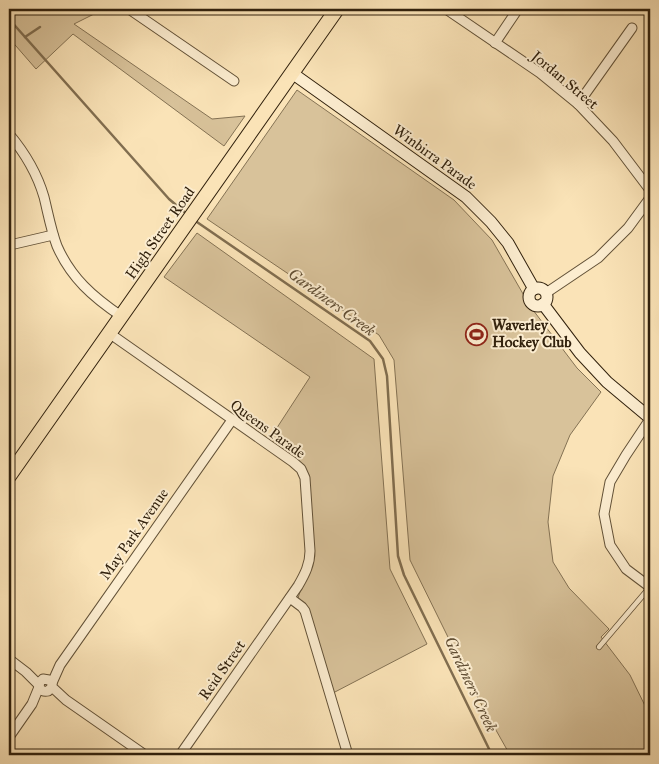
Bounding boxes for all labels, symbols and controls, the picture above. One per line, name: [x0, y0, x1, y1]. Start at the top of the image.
street label: Jordan Street: [526, 46, 602, 114]
street label: Winbirra Parade: [390, 121, 480, 193]
street label: High Street Road: [122, 183, 199, 282]
water label: Gardiners Creek: [285, 264, 379, 340]
place label: Waverley Hockey Club: [492, 316, 572, 352]
sports icon: Waverley Hockey Club: [464, 322, 488, 346]
street label: Queens Parade: [227, 396, 309, 462]
street label: May Park Avenue: [96, 485, 172, 583]
water label: Gardiners Creek: [441, 633, 501, 735]
street label: Reid Street: [195, 636, 249, 703]

